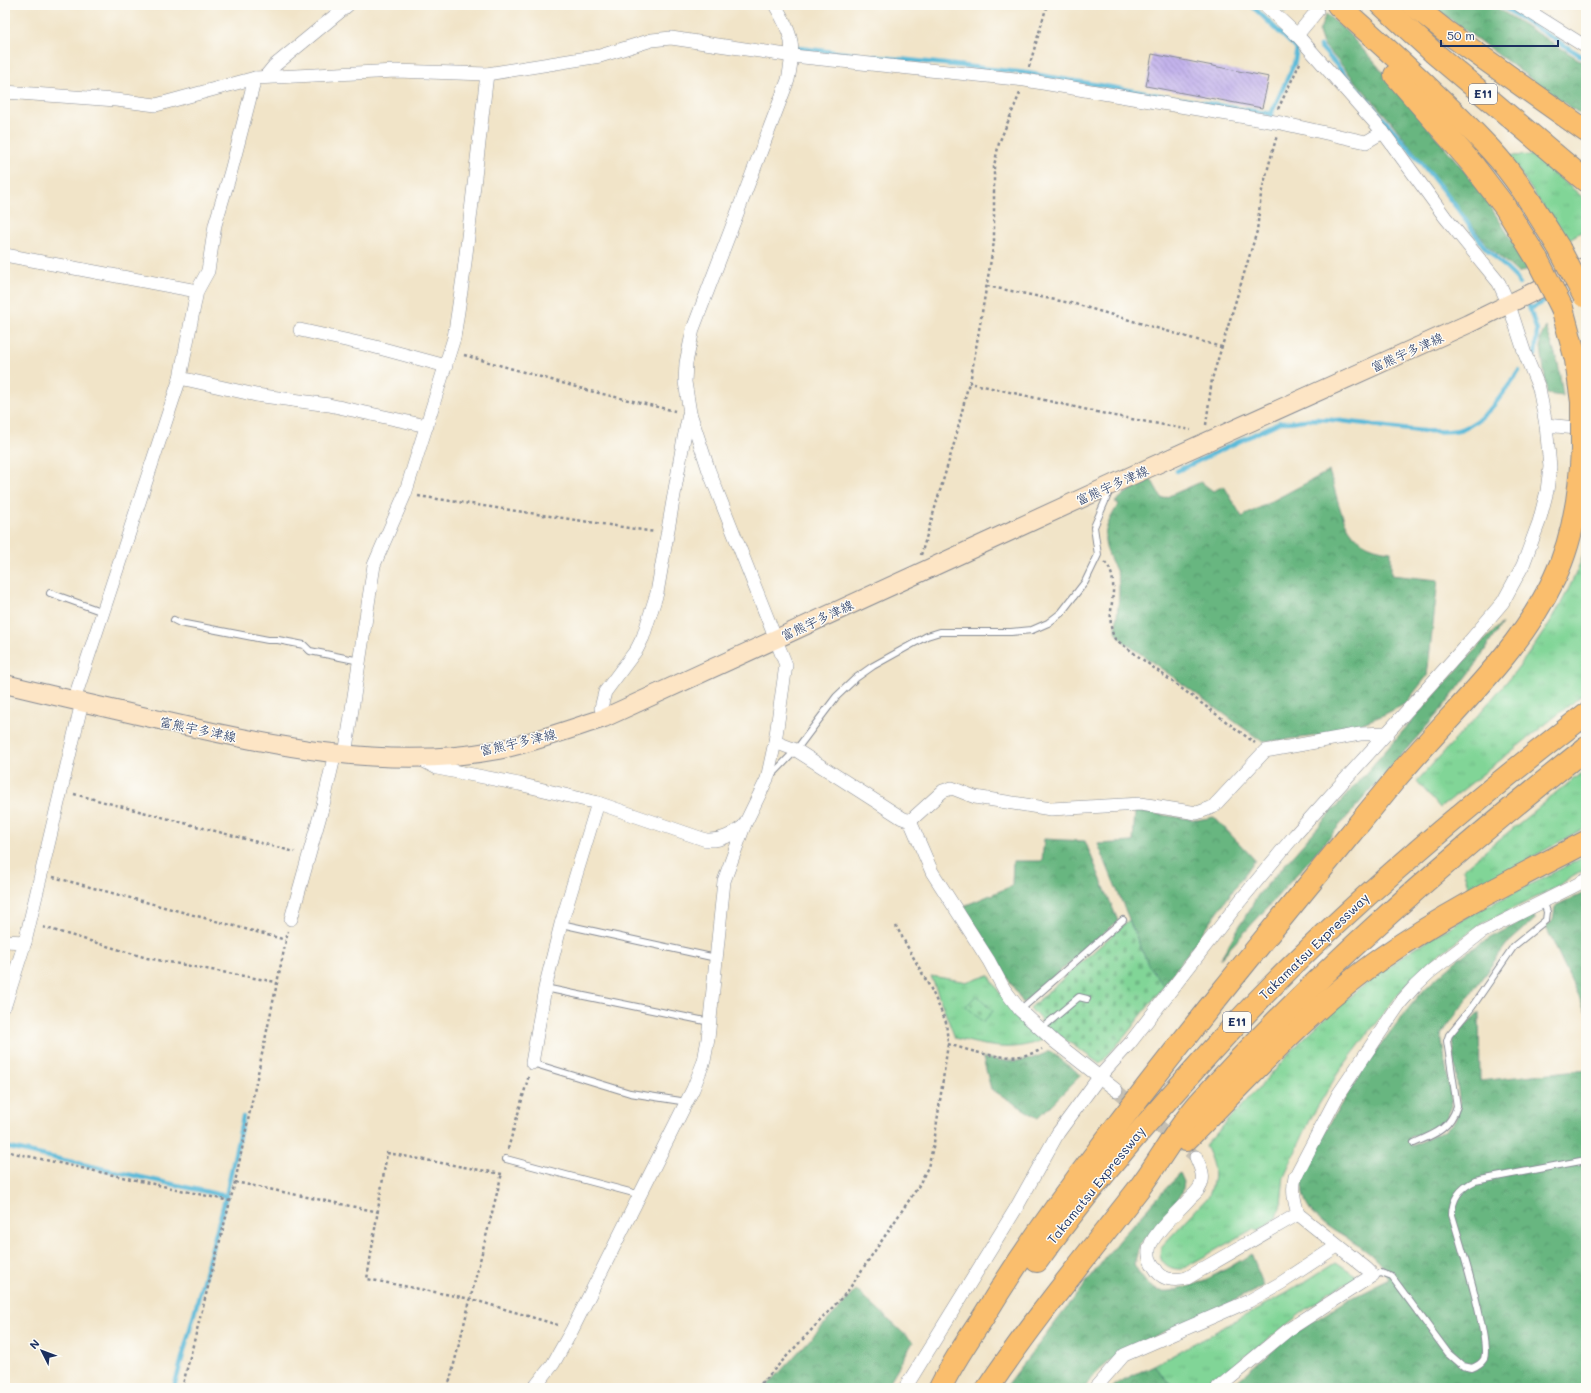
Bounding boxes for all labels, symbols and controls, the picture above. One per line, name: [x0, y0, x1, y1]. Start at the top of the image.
scale bar: [1441, 22, 1558, 48]
text: 50 m: [1447, 27, 1475, 43]
road number: E11: [1469, 84, 1497, 104]
street label: 富熊宇多津線: [1368, 328, 1447, 375]
street label: 富熊宇多津線: [1073, 461, 1152, 508]
street label: 富熊宇多津線: [778, 595, 857, 644]
street label: 富熊宇多津線: [158, 712, 239, 745]
street label: 富熊宇多津線: [478, 724, 559, 759]
street label: Takamatsu Expressway: [1255, 889, 1372, 1003]
road number: E11: [1223, 1012, 1251, 1032]
street label: Takamatsu Expressway: [1043, 1122, 1148, 1247]
north arrow: [22, 1331, 62, 1371]
text: N: [26, 1336, 43, 1352]

